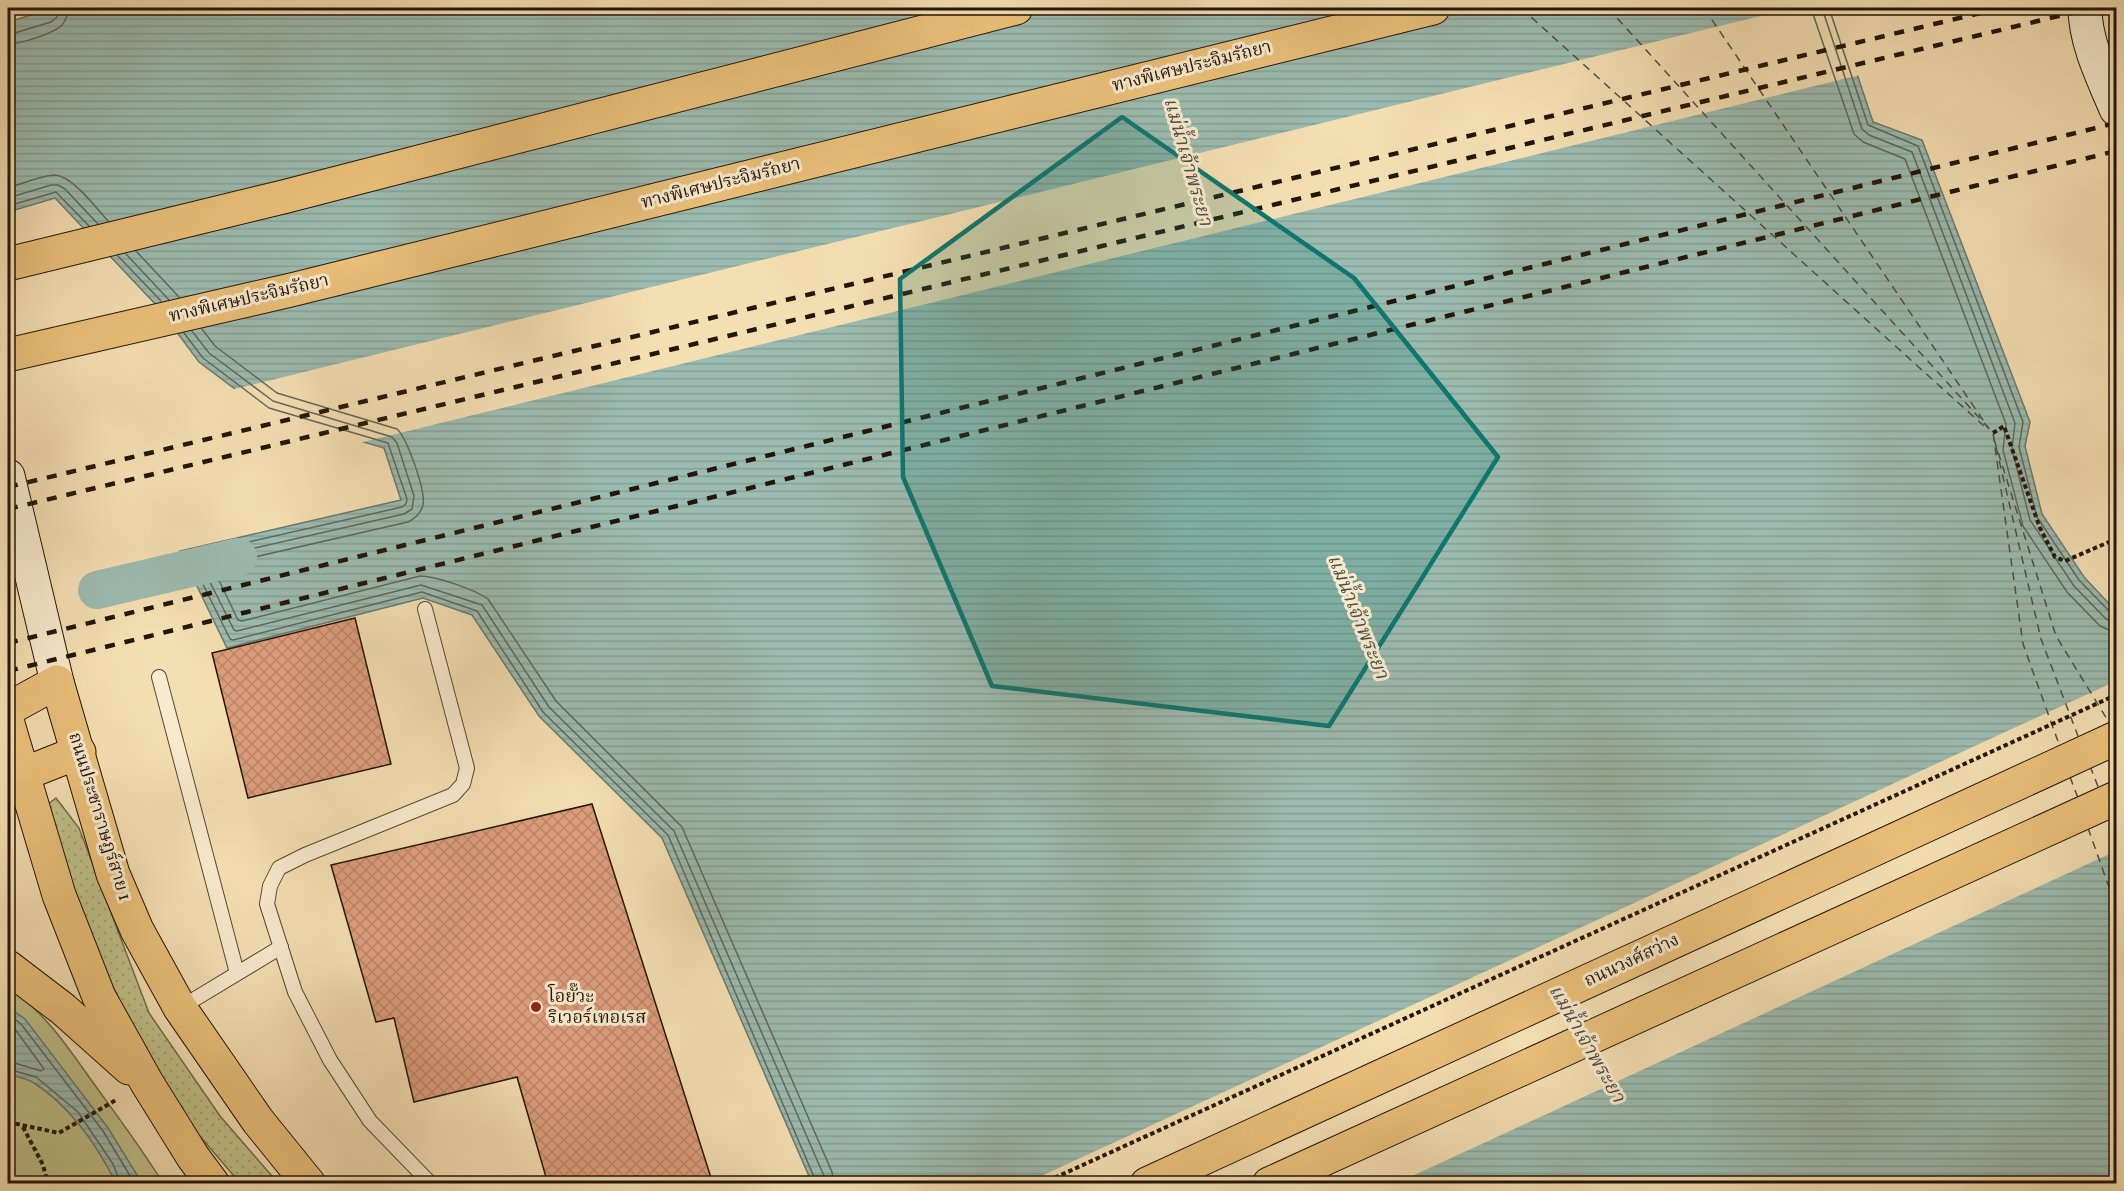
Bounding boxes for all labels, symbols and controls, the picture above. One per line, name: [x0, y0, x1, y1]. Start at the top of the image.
street label: ทางพิเศษประจิมรัถยา: [1110, 35, 1274, 99]
water label: แม่น้ำเจ้าพระยา: [1155, 94, 1222, 231]
street label: ทางพิเศษประจิมรัถยา: [639, 152, 803, 216]
street label: ทางพิเศษประจิมรัถยา: [167, 268, 331, 330]
water label: แม่น้ำเจ้าพระยา: [1319, 549, 1398, 685]
street label: ถนนประชาราษฎร์สาย 1: [61, 730, 137, 904]
street label: ถนนวงศ์สว่าง: [1580, 928, 1684, 994]
water label: แม่น้ำเจ้าพระยา: [1541, 978, 1634, 1109]
place label: โอยั๊วะ ริเวอร์เทอเรส: [547, 982, 646, 1031]
marker: โอยั๊วะ ริเวอร์เทอเรส: [529, 1000, 543, 1014]

